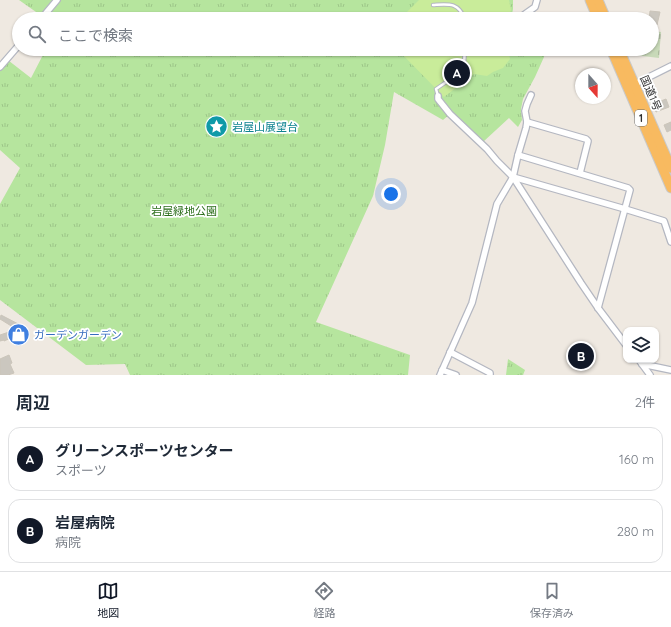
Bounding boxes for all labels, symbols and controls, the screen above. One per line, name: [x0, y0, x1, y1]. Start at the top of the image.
search box: [12, 12, 659, 56]
icon: search: [26, 23, 48, 45]
text: ここで検索: [58, 26, 133, 45]
pin: A: [444, 58, 470, 88]
north arrow: [575, 68, 611, 104]
street label: 国道1号: [637, 73, 665, 113]
road number: 1: [635, 110, 647, 126]
place icon: 岩屋山展望台: [204, 114, 230, 140]
place label: 岩屋山展望台: [232, 120, 298, 134]
your location: [381, 184, 401, 204]
park label: 岩屋緑地公園: [151, 204, 217, 218]
shop icon: ガーデンガーデン: [6, 322, 32, 348]
map controls: [623, 327, 659, 363]
button: layers: [623, 327, 659, 363]
place label: ガーデンガーデン: [34, 328, 122, 342]
pin: B: [568, 341, 594, 371]
text: 周辺: [16, 392, 50, 413]
text: 2件: [635, 394, 655, 410]
text: グリーンスポーツセンター: [55, 441, 234, 460]
text: A: [26, 451, 34, 467]
text: 160 m: [619, 451, 654, 467]
text: スポーツ: [55, 462, 107, 478]
text: 岩屋病院: [55, 513, 115, 532]
text: B: [26, 523, 34, 539]
text: 280 m: [617, 523, 654, 539]
text: 病院: [55, 534, 81, 550]
tab: 地図: [97, 580, 119, 620]
tab: 経路: [313, 580, 335, 620]
tab: 保存済み: [530, 580, 574, 620]

